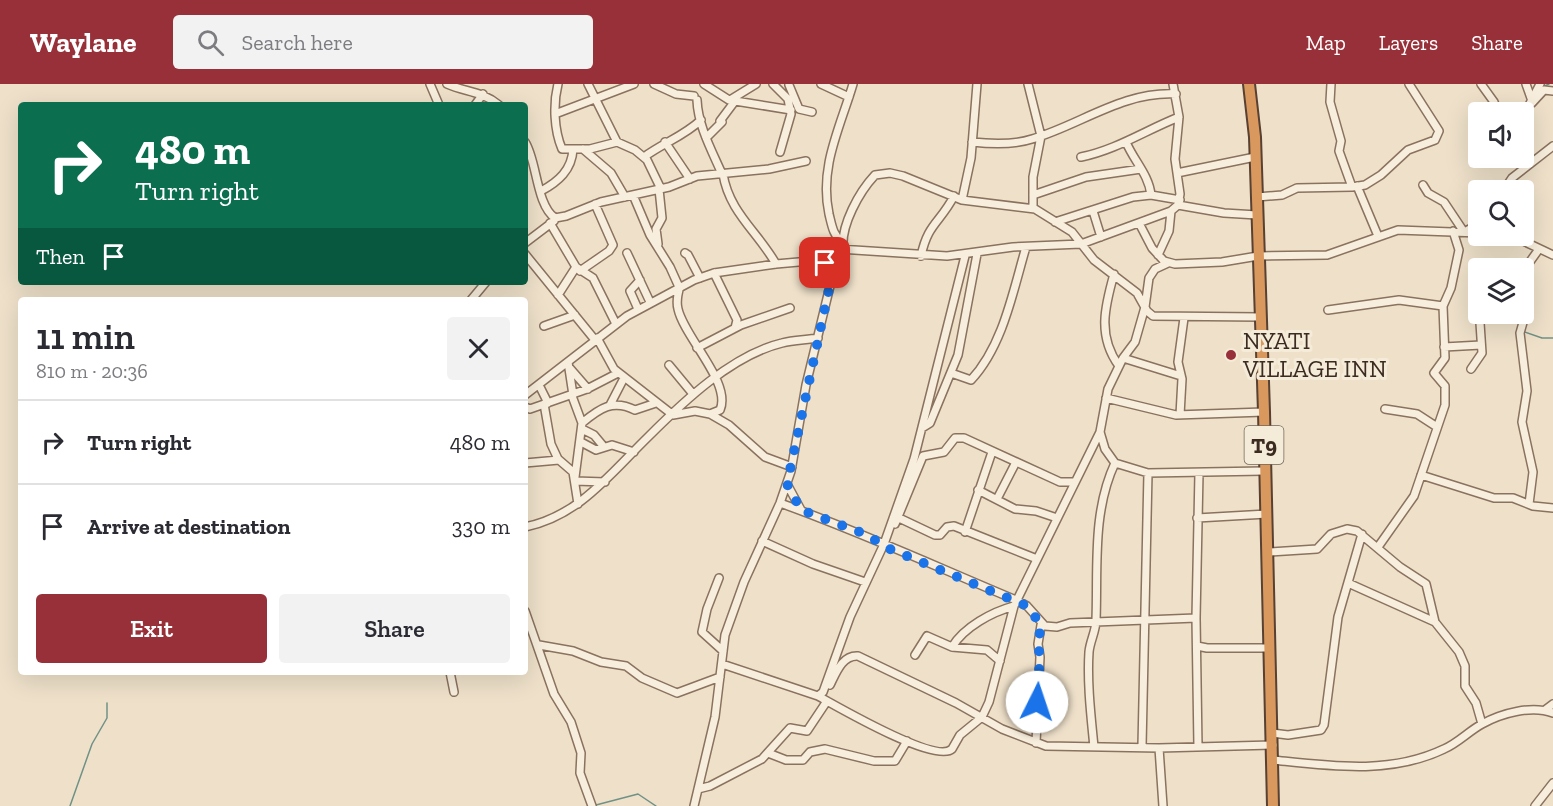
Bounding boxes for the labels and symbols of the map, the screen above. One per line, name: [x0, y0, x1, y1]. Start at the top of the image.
pin: [799, 237, 850, 288]
place label: NYATI VILLAGE INN: [1242, 326, 1387, 383]
marker: NYATI VILLAGE INN: [1224, 348, 1238, 362]
road number: T9: [1244, 426, 1284, 464]
position arrow: [1005, 670, 1069, 734]

